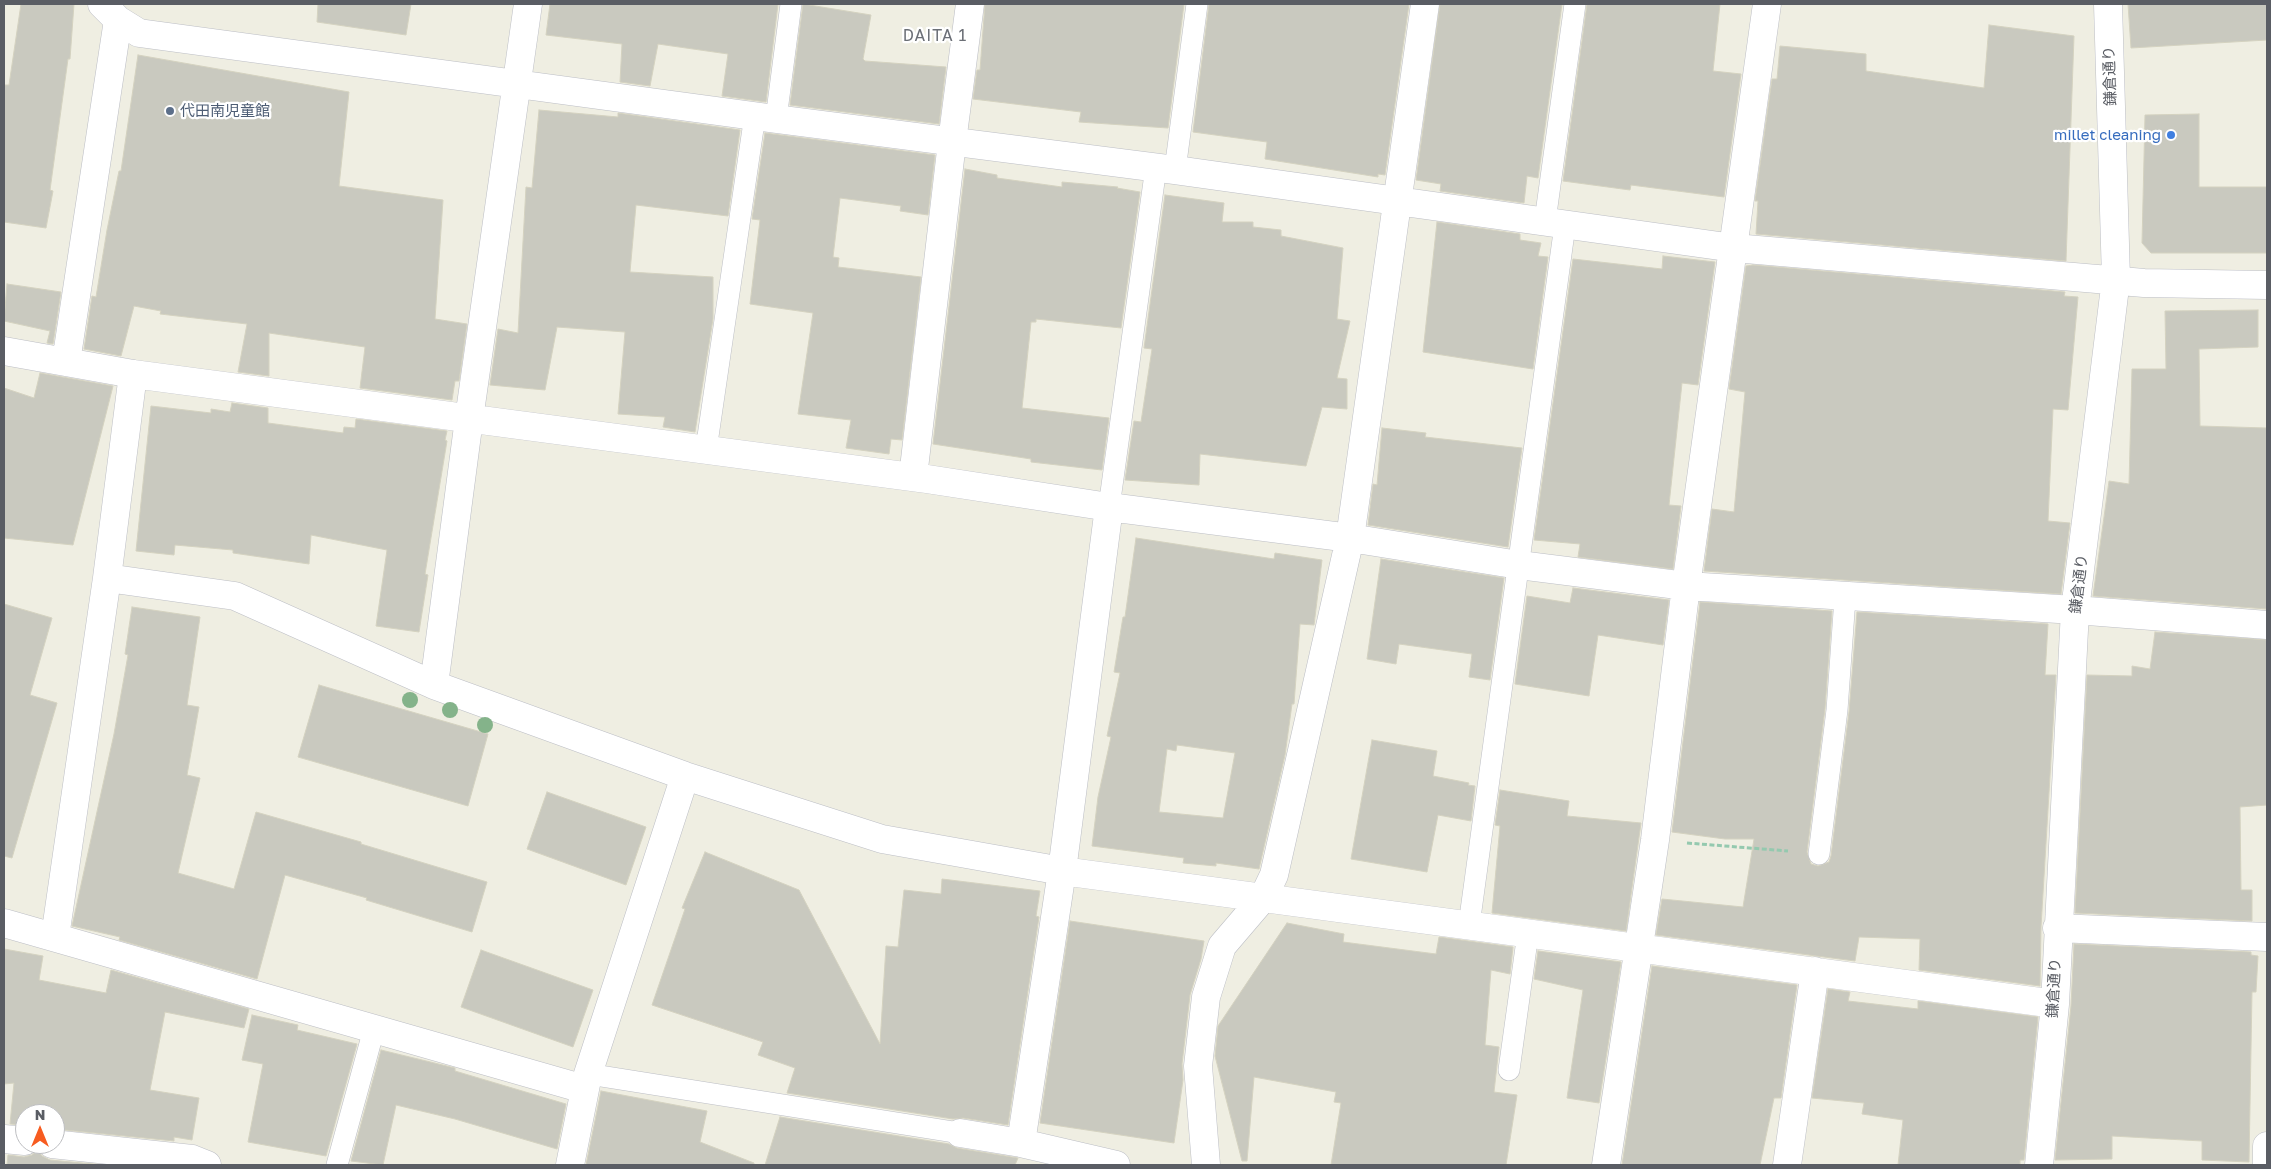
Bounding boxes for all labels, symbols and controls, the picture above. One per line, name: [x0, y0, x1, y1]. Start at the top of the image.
district label: DAITA 1: [902, 26, 968, 46]
street label: 鎌倉通り: [2100, 46, 2120, 106]
place label: 代田南児童館: [180, 102, 270, 120]
marker: 代田南児童館: [164, 105, 176, 117]
place label: millet cleaning: [2054, 126, 2161, 144]
marker: millet cleaning: [2165, 129, 2177, 141]
street label: 鎌倉通り: [2066, 553, 2092, 615]
street label: 鎌倉通り: [2043, 958, 2065, 1018]
north arrow: [15, 1104, 65, 1154]
text: N: [35, 1106, 45, 1123]

